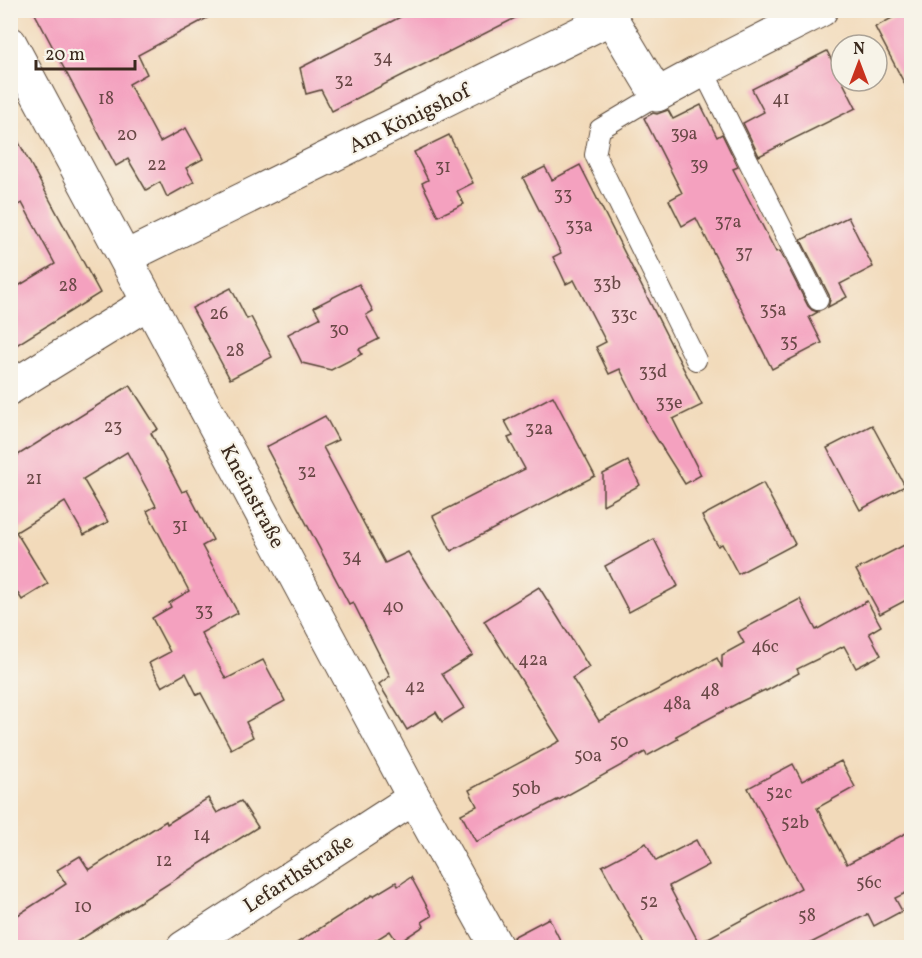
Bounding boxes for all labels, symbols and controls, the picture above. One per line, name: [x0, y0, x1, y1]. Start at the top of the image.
scale bar: [36, 33, 135, 71]
north arrow: [829, 33, 889, 93]
text: N: [853, 39, 865, 61]
text: 20 m: [45, 43, 85, 68]
house number: 34: [373, 46, 393, 71]
house number: 32: [335, 69, 353, 94]
street label: Am Königshof: [344, 77, 477, 161]
house number: 18: [98, 87, 114, 112]
house number: 41: [772, 87, 790, 112]
house number: 39a: [670, 122, 698, 147]
house number: 20: [117, 123, 137, 148]
house number: 22: [147, 153, 167, 178]
house number: 39: [690, 153, 708, 178]
house number: 31: [435, 155, 451, 180]
house number: 33: [554, 183, 572, 208]
house number: 37a: [715, 210, 741, 235]
house number: 33a: [565, 214, 593, 239]
house number: 37: [735, 241, 753, 266]
house number: 33b: [593, 272, 621, 297]
house number: 28: [59, 274, 77, 299]
house number: 35a: [760, 298, 786, 323]
house number: 26: [210, 302, 228, 327]
house number: 33c: [611, 303, 637, 328]
house number: 30: [329, 318, 349, 343]
house number: 35: [780, 330, 798, 355]
house number: 28: [226, 339, 244, 364]
house number: 33d: [639, 360, 667, 385]
house number: 33e: [656, 391, 682, 416]
house number: 23: [104, 415, 122, 440]
house number: 32a: [525, 417, 553, 442]
street label: Kneinstraße: [212, 440, 291, 554]
house number: 32: [298, 460, 316, 485]
house number: 21: [26, 467, 42, 492]
house number: 31: [172, 514, 188, 539]
house number: 34: [342, 545, 362, 570]
house number: 40: [382, 595, 404, 620]
house number: 33: [195, 599, 213, 624]
house number: 46c: [751, 635, 779, 660]
house number: 42a: [518, 648, 548, 673]
house number: 42: [405, 675, 425, 700]
house number: 48: [700, 679, 720, 704]
house number: 48a: [663, 692, 691, 717]
house number: 50: [609, 730, 629, 755]
house number: 50a: [574, 744, 602, 769]
house number: 50b: [512, 777, 541, 802]
house number: 52c: [766, 781, 792, 806]
house number: 52b: [781, 811, 809, 836]
house number: 14: [193, 823, 211, 848]
street label: Lefarthstraße: [238, 828, 360, 921]
house number: 12: [156, 849, 172, 874]
house number: 56c: [856, 871, 882, 896]
house number: 52: [640, 890, 658, 915]
house number: 10: [74, 895, 92, 920]
house number: 58: [798, 904, 816, 929]

